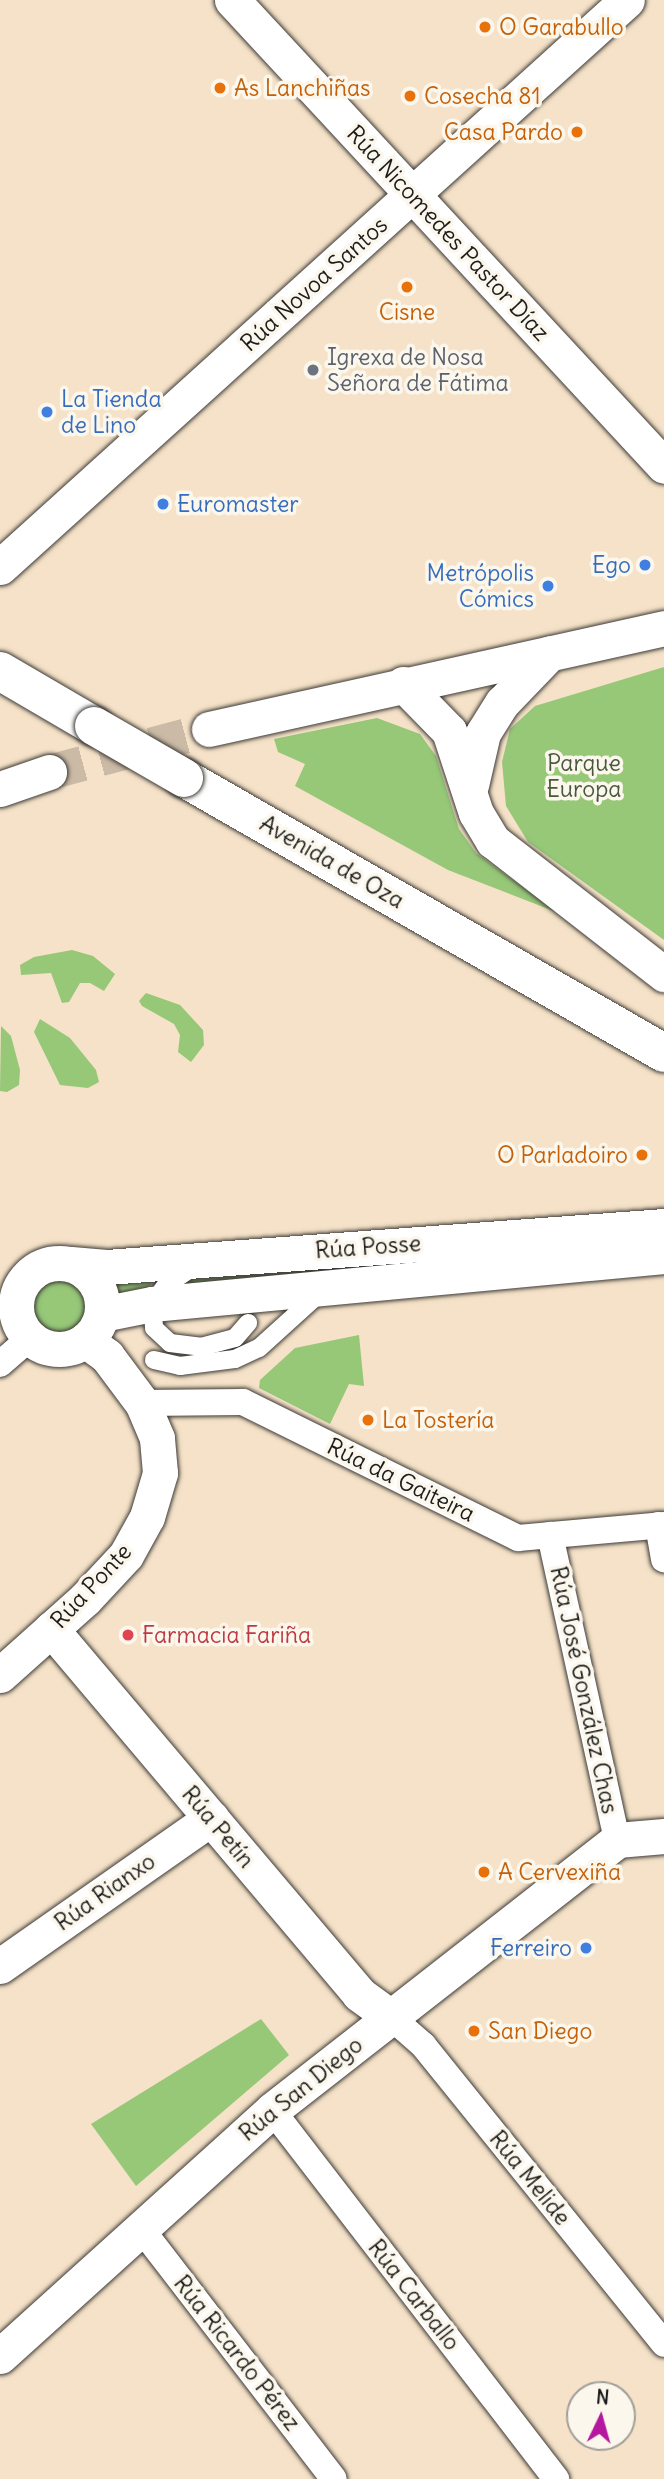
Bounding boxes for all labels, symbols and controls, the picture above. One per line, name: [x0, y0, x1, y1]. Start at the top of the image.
place label: O Garabullo: [499, 13, 624, 41]
marker: O Garabullo: [477, 19, 493, 35]
place label: As Lanchiñas: [234, 74, 371, 102]
marker: As Lanchiñas: [212, 80, 228, 96]
place label: Cosecha 81: [424, 82, 541, 110]
marker: Cosecha 81: [402, 88, 418, 104]
place label: Casa Pardo: [444, 118, 563, 146]
street label: Rúa Nicomedes Pastor Díaz: [341, 120, 555, 346]
marker: Casa Pardo: [569, 124, 585, 140]
street label: Rúa Novoa Santos: [235, 211, 393, 357]
marker: Cisne: [399, 279, 415, 295]
place label: Cisne: [379, 298, 435, 326]
place label: Igrexa de Nosa Señora de Fátima: [327, 343, 509, 397]
marker: Igrexa de Nosa Señora de Fátima: [305, 362, 321, 378]
place label: La Tienda de Lino: [61, 385, 162, 439]
marker: La Tienda de Lino: [39, 404, 55, 420]
place label: Euromaster: [177, 490, 299, 518]
marker: Euromaster: [155, 496, 171, 512]
place label: Ego: [592, 551, 631, 579]
marker: Ego: [637, 557, 653, 573]
place label: Metrópolis Cómics: [426, 559, 534, 613]
marker: Metrópolis Cómics: [540, 578, 556, 594]
park label: Parque Europa: [547, 749, 621, 803]
street label: Avenida de Oza: [255, 810, 409, 914]
place label: O Parladoiro: [497, 1141, 628, 1169]
marker: O Parladoiro: [634, 1147, 650, 1163]
street label: Rúa Posse: [314, 1230, 422, 1264]
place label: La Tostería: [382, 1406, 494, 1434]
marker: La Tostería: [360, 1412, 376, 1428]
street label: Rúa da Gaiteira: [323, 1432, 479, 1528]
street label: Rúa Ponte: [45, 1538, 137, 1634]
street label: Rúa José González Chas: [544, 1564, 624, 1816]
place label: Farmacia Fariña: [142, 1621, 311, 1649]
marker: Farmacia Fariña: [120, 1627, 136, 1643]
street label: Rúa Petín: [176, 1781, 260, 1873]
street label: Rúa Rianxo: [49, 1847, 161, 1937]
place label: A Cervexiña: [498, 1858, 621, 1886]
marker: A Cervexiña: [476, 1864, 492, 1880]
place label: Ferreiro: [490, 1934, 572, 1962]
marker: Ferreiro: [578, 1940, 594, 1956]
place label: San Diego: [488, 2017, 592, 2045]
marker: San Diego: [466, 2023, 482, 2039]
street label: Rúa San Diego: [234, 2031, 368, 2147]
street label: Rúa Melide: [484, 2125, 576, 2231]
street label: Rúa Carballo: [362, 2234, 466, 2356]
street label: Rúa Ricardo Pérez: [168, 2270, 306, 2436]
north arrow: [566, 2381, 636, 2451]
text: N: [595, 2385, 610, 2410]

